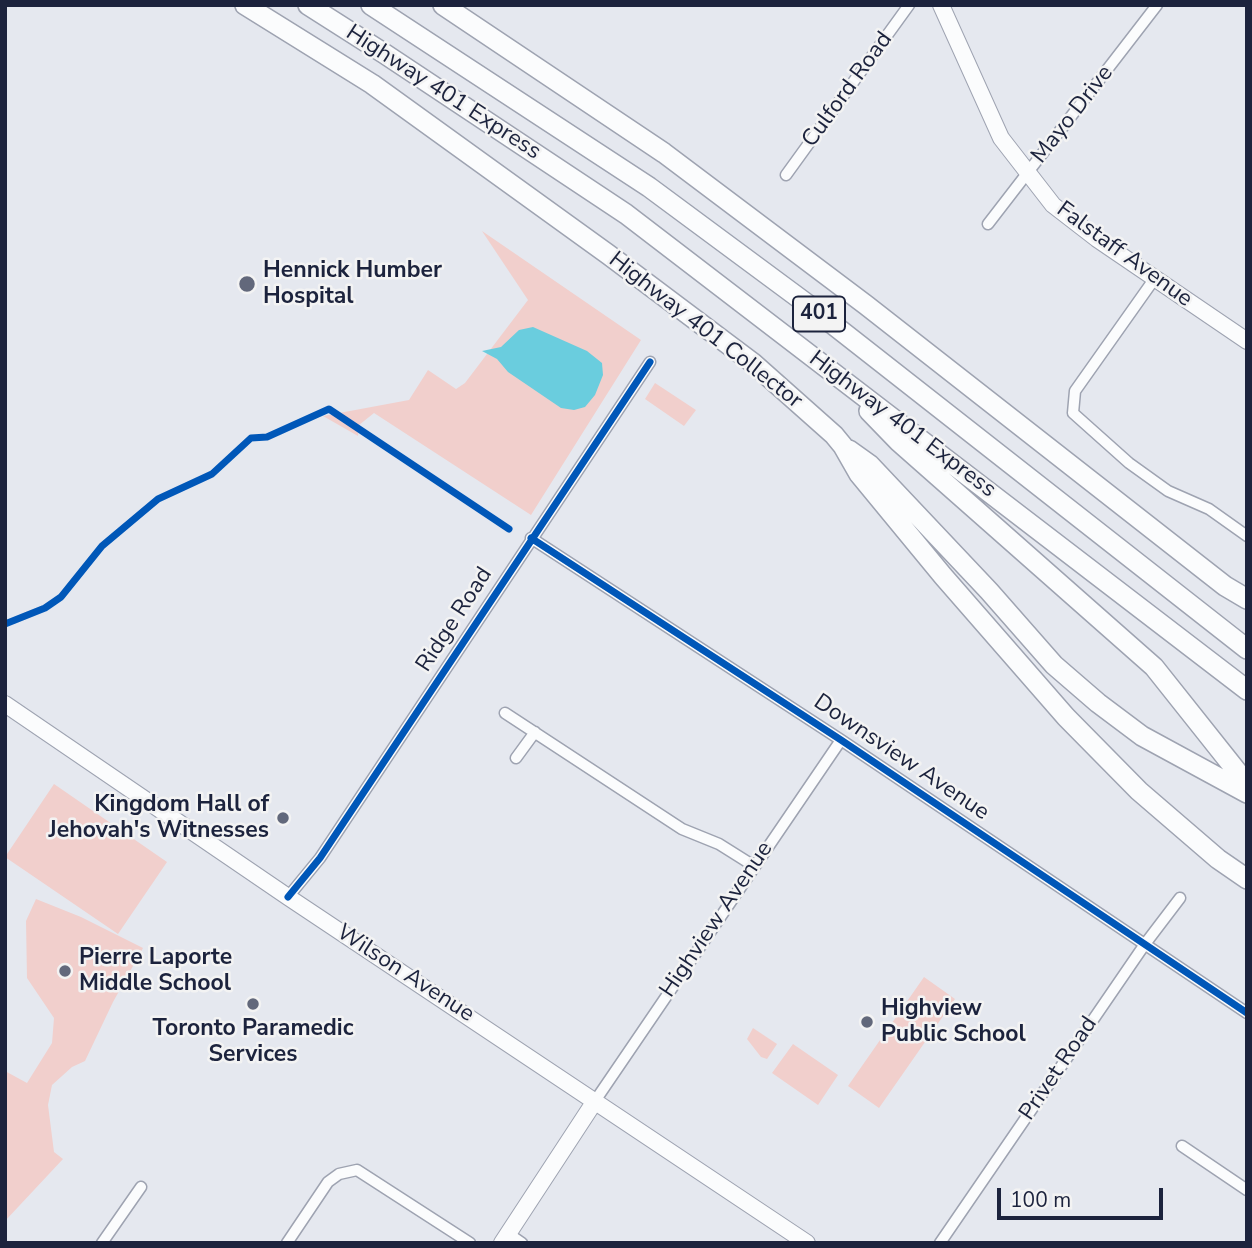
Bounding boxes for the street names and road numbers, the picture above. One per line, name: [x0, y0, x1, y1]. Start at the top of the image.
street label: Highway 401 Express: [340, 20, 546, 166]
street label: Culford Road: [797, 27, 899, 153]
street label: Mayo Drive: [1026, 61, 1120, 169]
street label: Falstaff Avenue: [1051, 196, 1197, 314]
street label: Highway 401 Collector: [603, 247, 807, 415]
road number: 401: [793, 296, 845, 332]
street label: Highway 401 Express: [803, 346, 1001, 504]
street label: Ridge Road: [411, 562, 499, 678]
street label: Downsview Avenue: [808, 689, 994, 827]
street label: Highview Avenue: [655, 837, 779, 1003]
street label: Wilson Avenue: [331, 919, 479, 1029]
street label: Privet Road: [1014, 1012, 1104, 1126]

